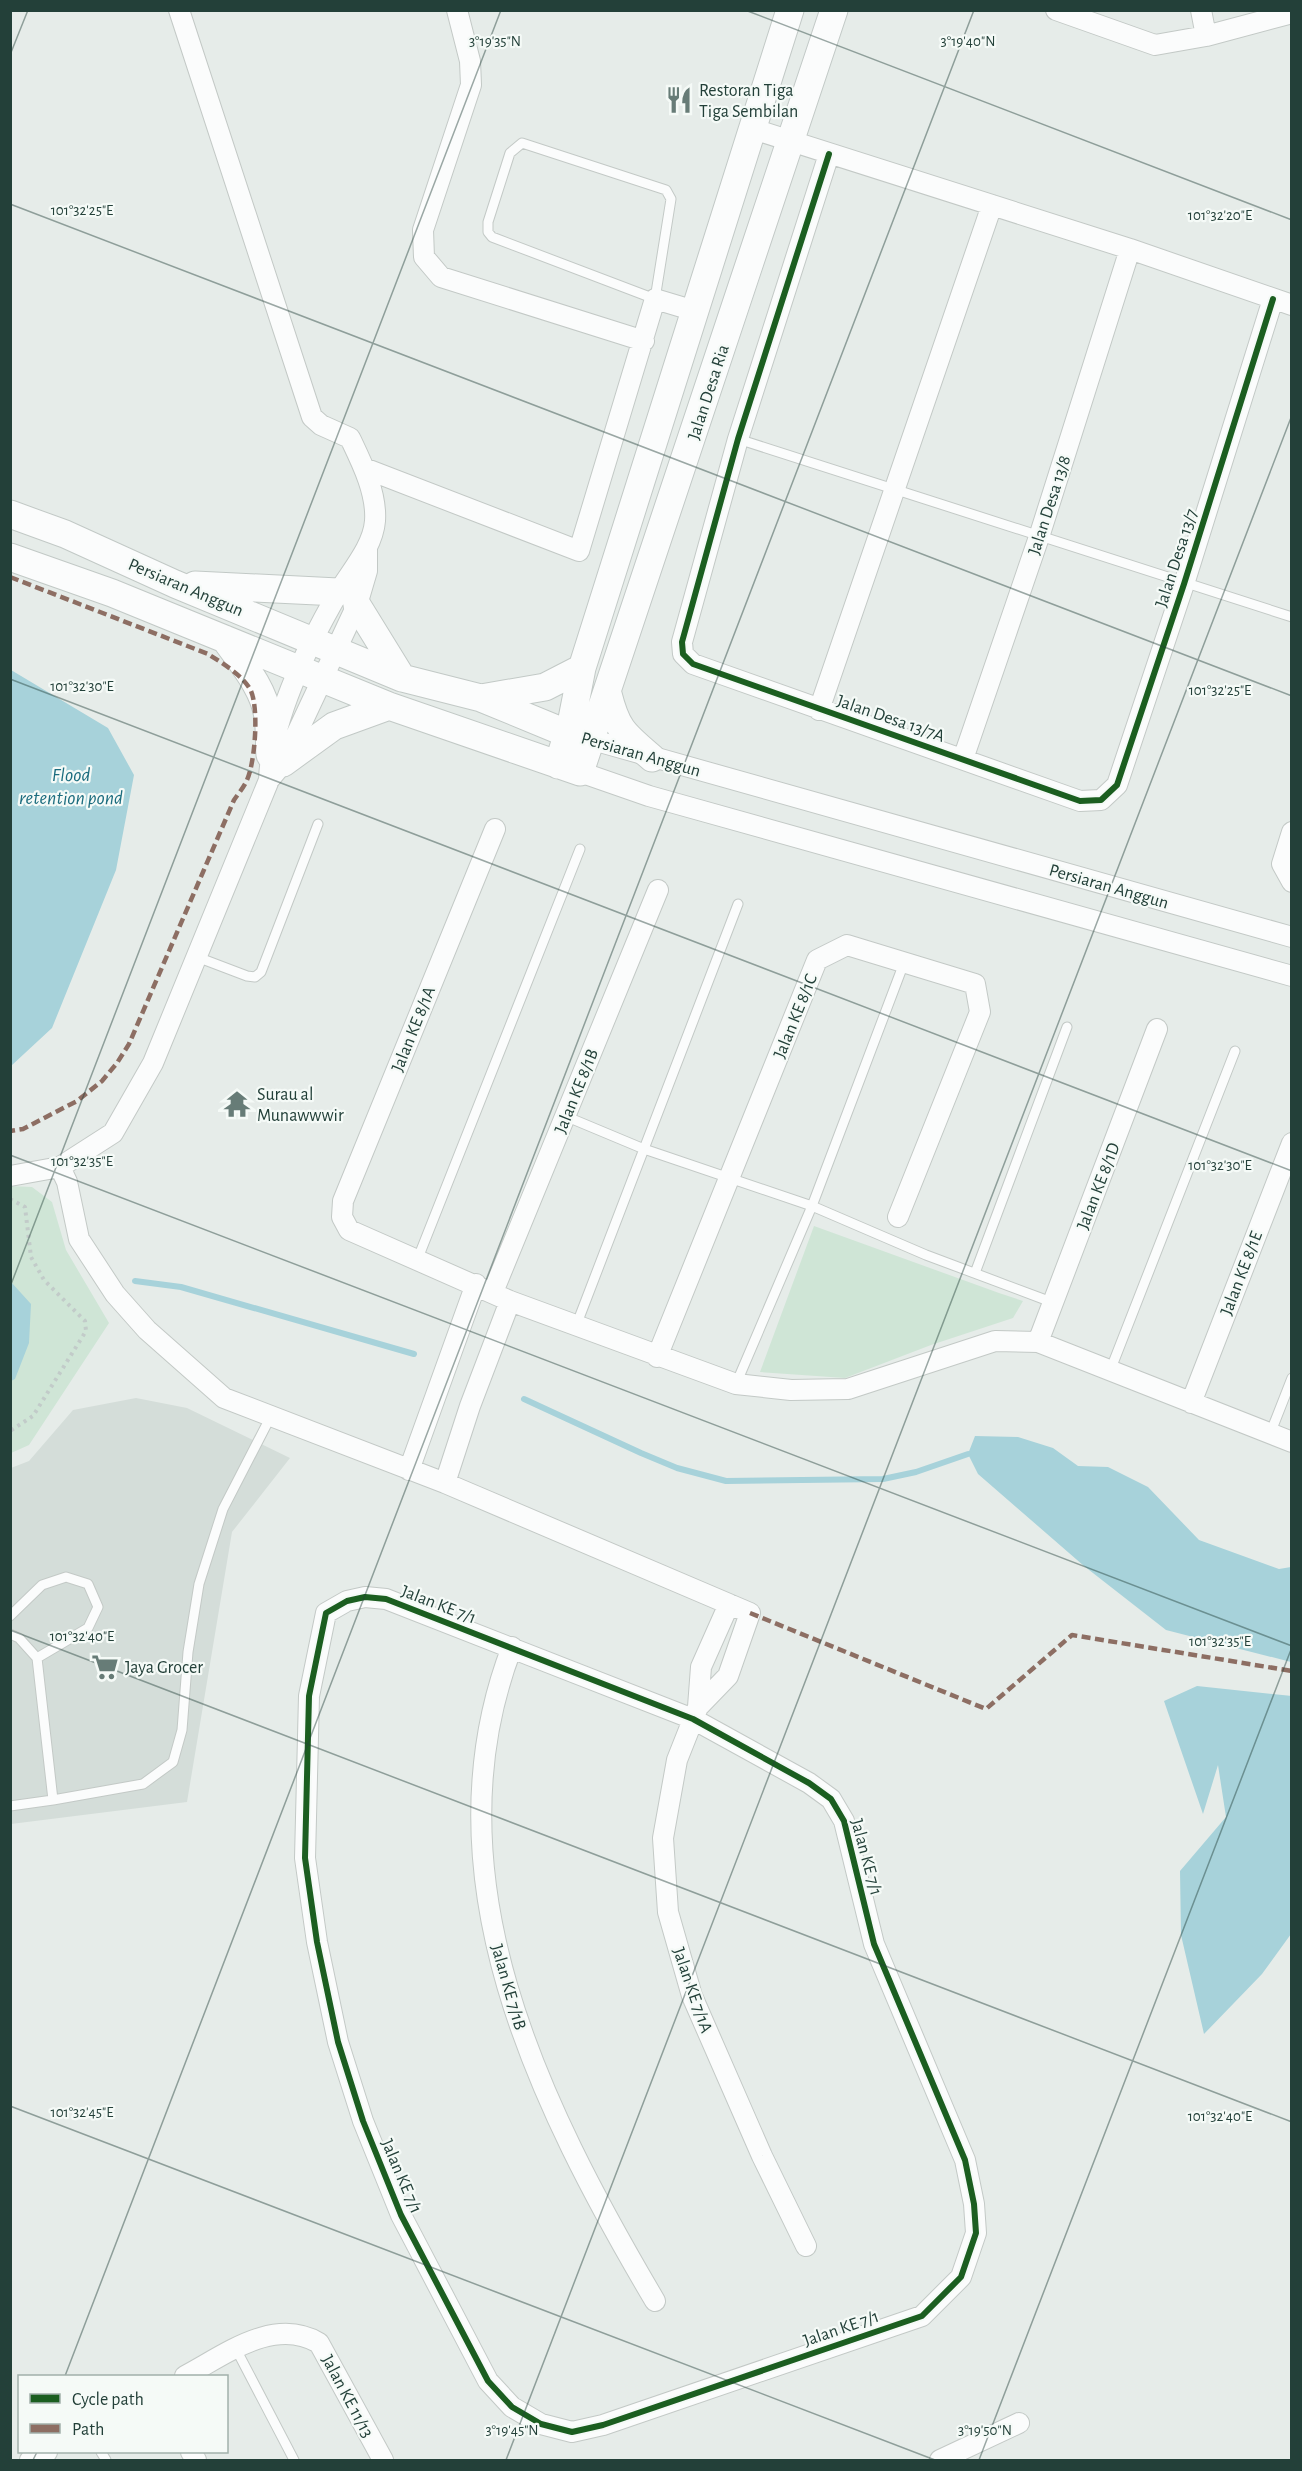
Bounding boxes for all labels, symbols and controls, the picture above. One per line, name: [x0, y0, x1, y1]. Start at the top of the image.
text: 3°19'35"N: [469, 34, 521, 49]
text: 3°19'40"N: [941, 34, 995, 49]
place label: Restoran Tiga Tiga Sembilan: [699, 82, 798, 121]
restaurant icon: Restoran Tiga Tiga Sembilan: [664, 85, 694, 115]
text: 101°32'25"E: [51, 203, 113, 218]
text: 101°32'20"E: [1188, 208, 1252, 223]
street label: Jalan Desa Ria: [685, 342, 733, 442]
street label: Jalan Desa 13/8: [1025, 453, 1075, 557]
street label: Jalan Desa 13/7: [1153, 507, 1201, 610]
street label: Persiaran Anggun: [125, 556, 246, 620]
text: 101°32'30"E: [50, 679, 114, 694]
text: 101°32'25"E: [1189, 683, 1251, 698]
street label: Jalan Desa 13/7A: [834, 692, 948, 746]
street label: Persiaran Anggun: [579, 729, 702, 781]
water label: Flood retention pond: [19, 765, 123, 808]
street label: Persiaran Anggun: [1047, 861, 1170, 913]
street label: Jalan KE 8/1C: [771, 972, 821, 1061]
street label: Jalan KE 8/1A: [389, 984, 439, 1075]
street label: Jalan KE 8/1B: [552, 1047, 602, 1136]
place label: Surau al Munawwwir: [257, 1086, 344, 1125]
temple icon: Surau al Munawwwir: [222, 1089, 252, 1119]
street label: Jalan KE 8/1D: [1074, 1140, 1124, 1232]
text: 101°32'35"E: [51, 1154, 113, 1169]
text: 101°32'30"E: [1188, 1158, 1252, 1173]
street label: Jalan KE 8/1E: [1218, 1229, 1266, 1318]
street label: Jalan KE 7/1: [399, 1582, 479, 1627]
text: 101°32'40"E: [50, 1629, 114, 1644]
text: 101°32'35"E: [1189, 1634, 1251, 1649]
supermarket icon: Jaya Grocer: [90, 1652, 120, 1682]
place label: Jaya Grocer: [125, 1659, 203, 1677]
street label: Jalan KE 7/1: [847, 1817, 885, 1898]
street label: Jalan KE 7/1B: [487, 1942, 529, 2032]
street label: Jalan KE 7/1A: [669, 1945, 715, 2036]
text: 101°32'45"E: [50, 2105, 114, 2120]
text: 101°32'40"E: [1188, 2109, 1252, 2124]
street label: Jalan KE 7/1: [377, 2137, 425, 2216]
street label: Jalan KE 7/1: [801, 2308, 881, 2350]
street label: Jalan KE 11/13: [318, 2352, 376, 2441]
legend: [18, 2375, 228, 2453]
text: Cycle path: [72, 2391, 144, 2409]
text: Path: [72, 2421, 104, 2439]
text: 3°19'45"N: [485, 2423, 539, 2438]
text: 3°19'50"N: [958, 2423, 1012, 2438]

